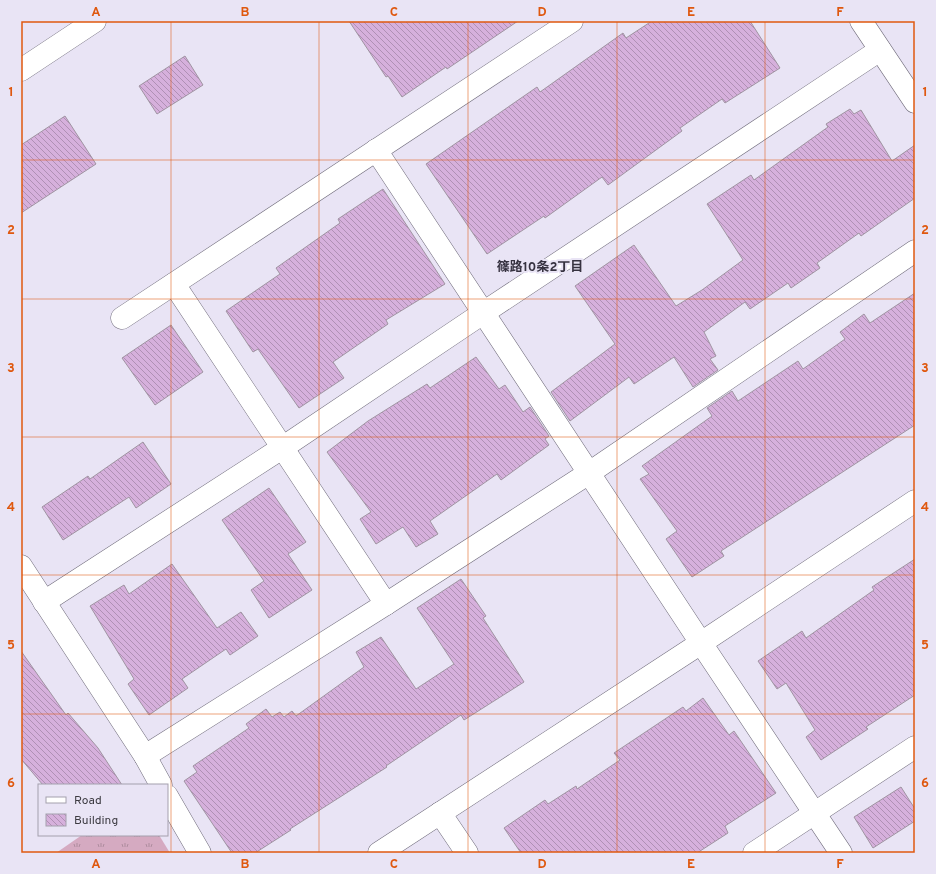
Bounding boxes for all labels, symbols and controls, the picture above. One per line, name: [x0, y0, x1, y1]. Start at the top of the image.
text: A: [91, 5, 101, 21]
text: B: [241, 5, 250, 21]
text: C: [390, 5, 398, 21]
text: D: [537, 5, 547, 21]
text: E: [687, 5, 695, 21]
text: F: [836, 5, 844, 21]
text: 1: [8, 85, 14, 101]
text: 1: [922, 85, 928, 101]
text: 2: [7, 223, 15, 239]
text: 2: [921, 223, 929, 239]
district label: 篠路10条2丁目: [497, 259, 583, 276]
text: 3: [7, 361, 15, 377]
text: 3: [921, 361, 929, 377]
text: 4: [7, 500, 15, 516]
text: 4: [921, 500, 929, 516]
text: 5: [7, 638, 15, 654]
text: 5: [921, 638, 929, 654]
text: 6: [7, 776, 15, 792]
text: 6: [921, 776, 929, 792]
legend: [38, 784, 168, 836]
text: Road: [74, 793, 102, 809]
text: Building: [74, 813, 118, 829]
text: A: [91, 857, 101, 873]
text: B: [241, 857, 250, 873]
text: C: [390, 857, 398, 873]
text: D: [537, 857, 547, 873]
text: E: [687, 857, 695, 873]
text: F: [836, 857, 844, 873]

